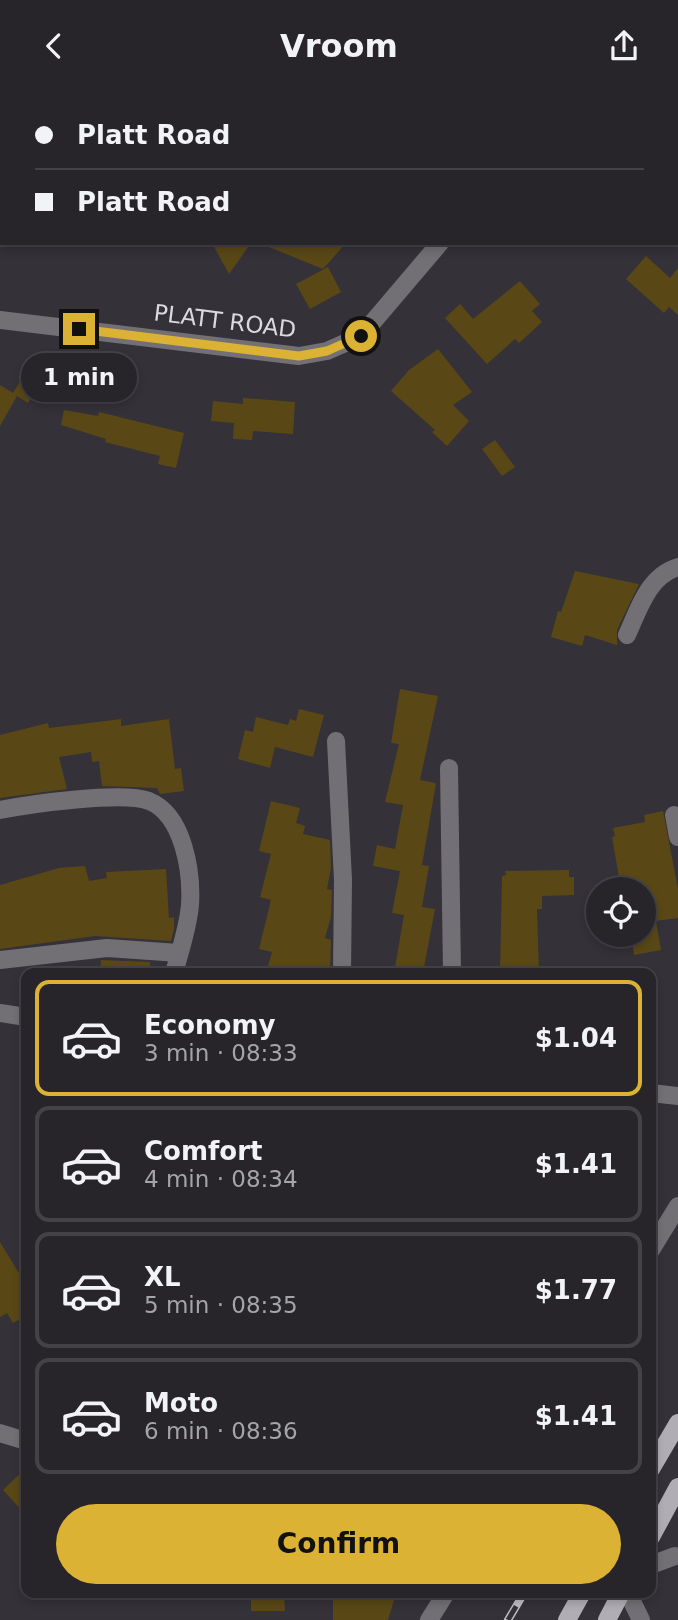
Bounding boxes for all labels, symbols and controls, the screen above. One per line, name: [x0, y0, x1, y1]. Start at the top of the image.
icon: back: [35, 27, 73, 65]
text: Vroom: [280, 27, 398, 65]
icon: share: [605, 27, 643, 65]
text: Platt Road: [77, 120, 230, 150]
text: Platt Road: [77, 187, 230, 217]
street label: PLATT ROAD: [152, 299, 298, 343]
route end: [63, 313, 95, 345]
route start: [345, 320, 377, 352]
callout: 1 min: [21, 353, 137, 403]
text: 1 min: [43, 364, 115, 390]
map controls: [586, 877, 656, 947]
button: locate: [586, 877, 656, 947]
icon: car: [60, 1007, 123, 1070]
text: Economy: [144, 1010, 275, 1040]
text: $1.04: [535, 1023, 617, 1053]
text: 3 min · 08:33: [144, 1040, 298, 1066]
icon: car: [60, 1133, 123, 1196]
text: Comfort: [144, 1136, 262, 1166]
text: $1.41: [535, 1149, 617, 1179]
text: 4 min · 08:34: [144, 1166, 298, 1192]
icon: car: [60, 1259, 123, 1322]
text: XL: [144, 1262, 181, 1292]
text: $1.77: [535, 1275, 617, 1305]
text: 5 min · 08:35: [144, 1292, 298, 1318]
icon: car: [60, 1385, 123, 1448]
text: Moto: [144, 1388, 218, 1418]
text: $1.41: [535, 1401, 617, 1431]
text: 6 min · 08:36: [144, 1418, 298, 1444]
button: Confirm: [56, 1504, 621, 1584]

